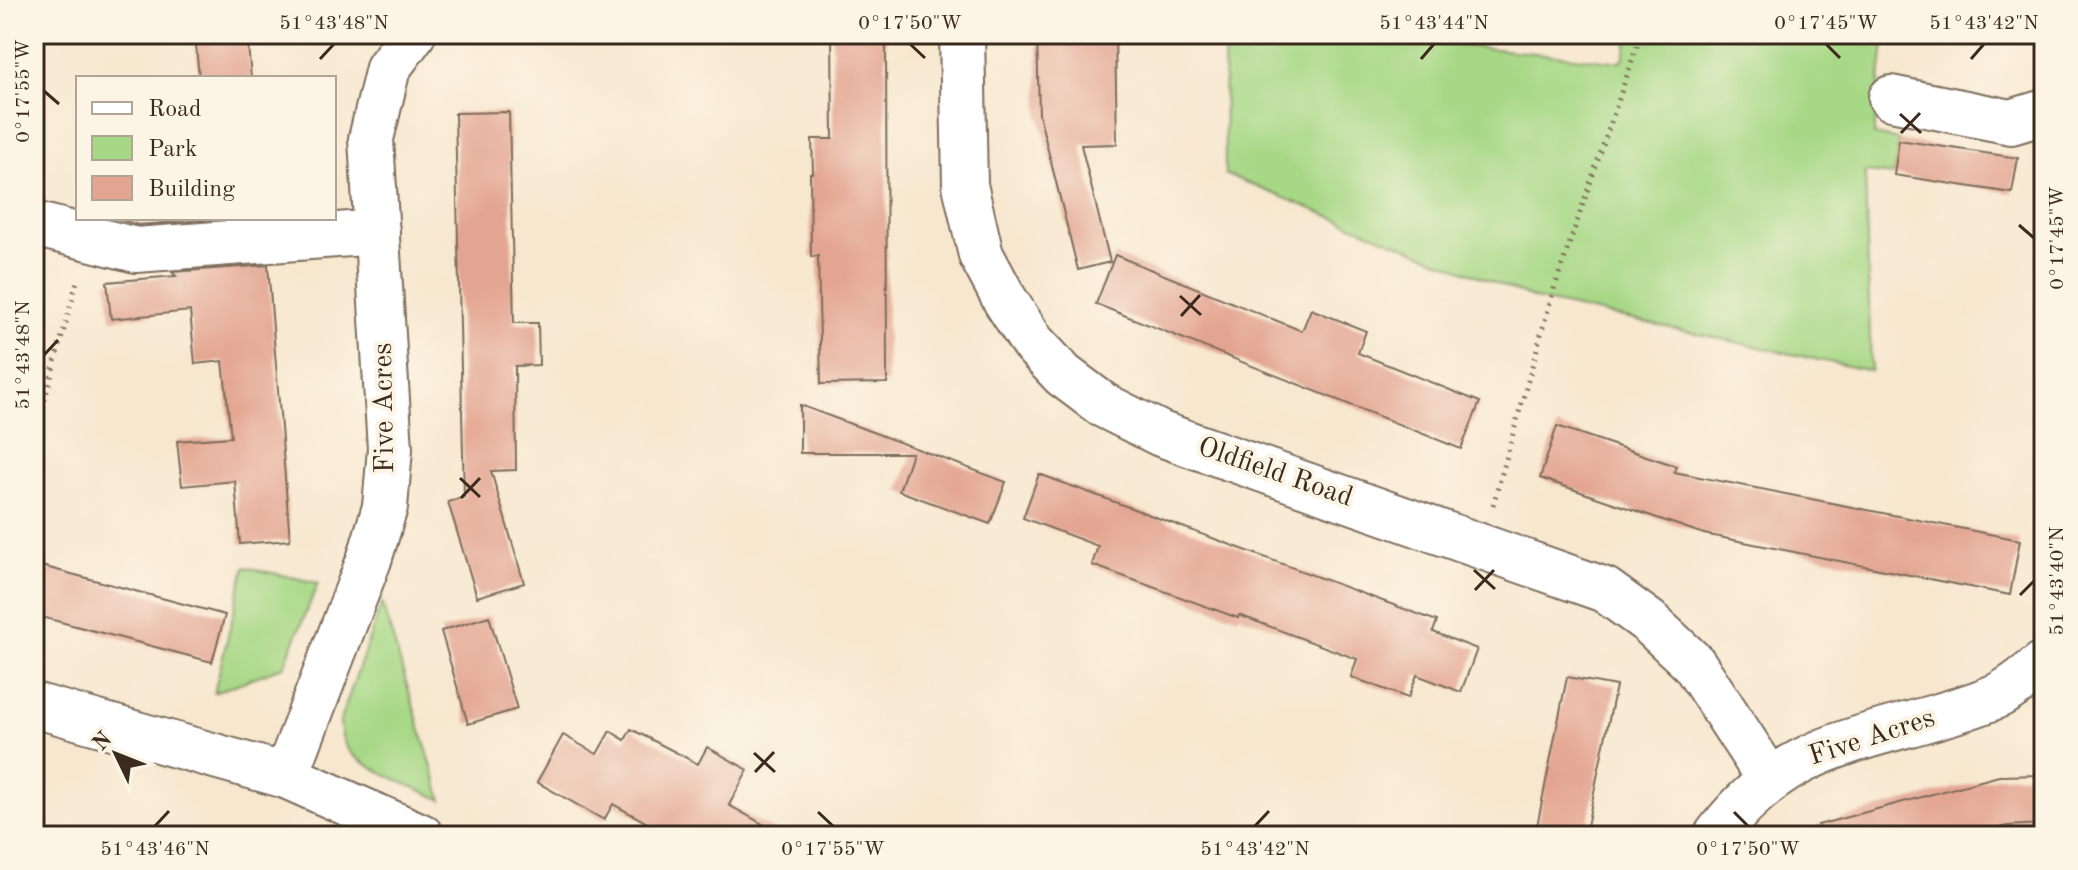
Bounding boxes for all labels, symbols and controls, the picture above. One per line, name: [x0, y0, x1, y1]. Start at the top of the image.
text: 51°43'48"N: [279, 14, 389, 34]
text: 0°17'50"W: [858, 14, 962, 34]
text: 51°43'44"N: [1379, 14, 1489, 34]
text: 0°17'45"W: [1774, 14, 1878, 34]
text: 51°43'42"N: [1929, 14, 2039, 34]
text: 0°17'55"W: [14, 39, 34, 143]
legend: [76, 76, 336, 220]
text: Road: [148, 98, 201, 122]
text: Park: [148, 138, 197, 162]
text: Building: [148, 178, 235, 202]
text: 0°17'45"W: [2048, 186, 2068, 290]
text: 51°43'48"N: [14, 300, 34, 410]
street label: Five Acres: [370, 342, 400, 474]
street label: Oldfield Road: [1194, 433, 1356, 513]
text: 51°43'40"N: [2048, 526, 2068, 636]
street label: Five Acres: [1805, 704, 1939, 772]
north arrow: [76, 714, 156, 794]
text: N: [89, 728, 117, 755]
text: 51°43'46"N: [100, 840, 210, 860]
text: 0°17'55"W: [781, 840, 885, 860]
text: 51°43'42"N: [1200, 840, 1310, 860]
text: 0°17'50"W: [1696, 840, 1800, 860]

